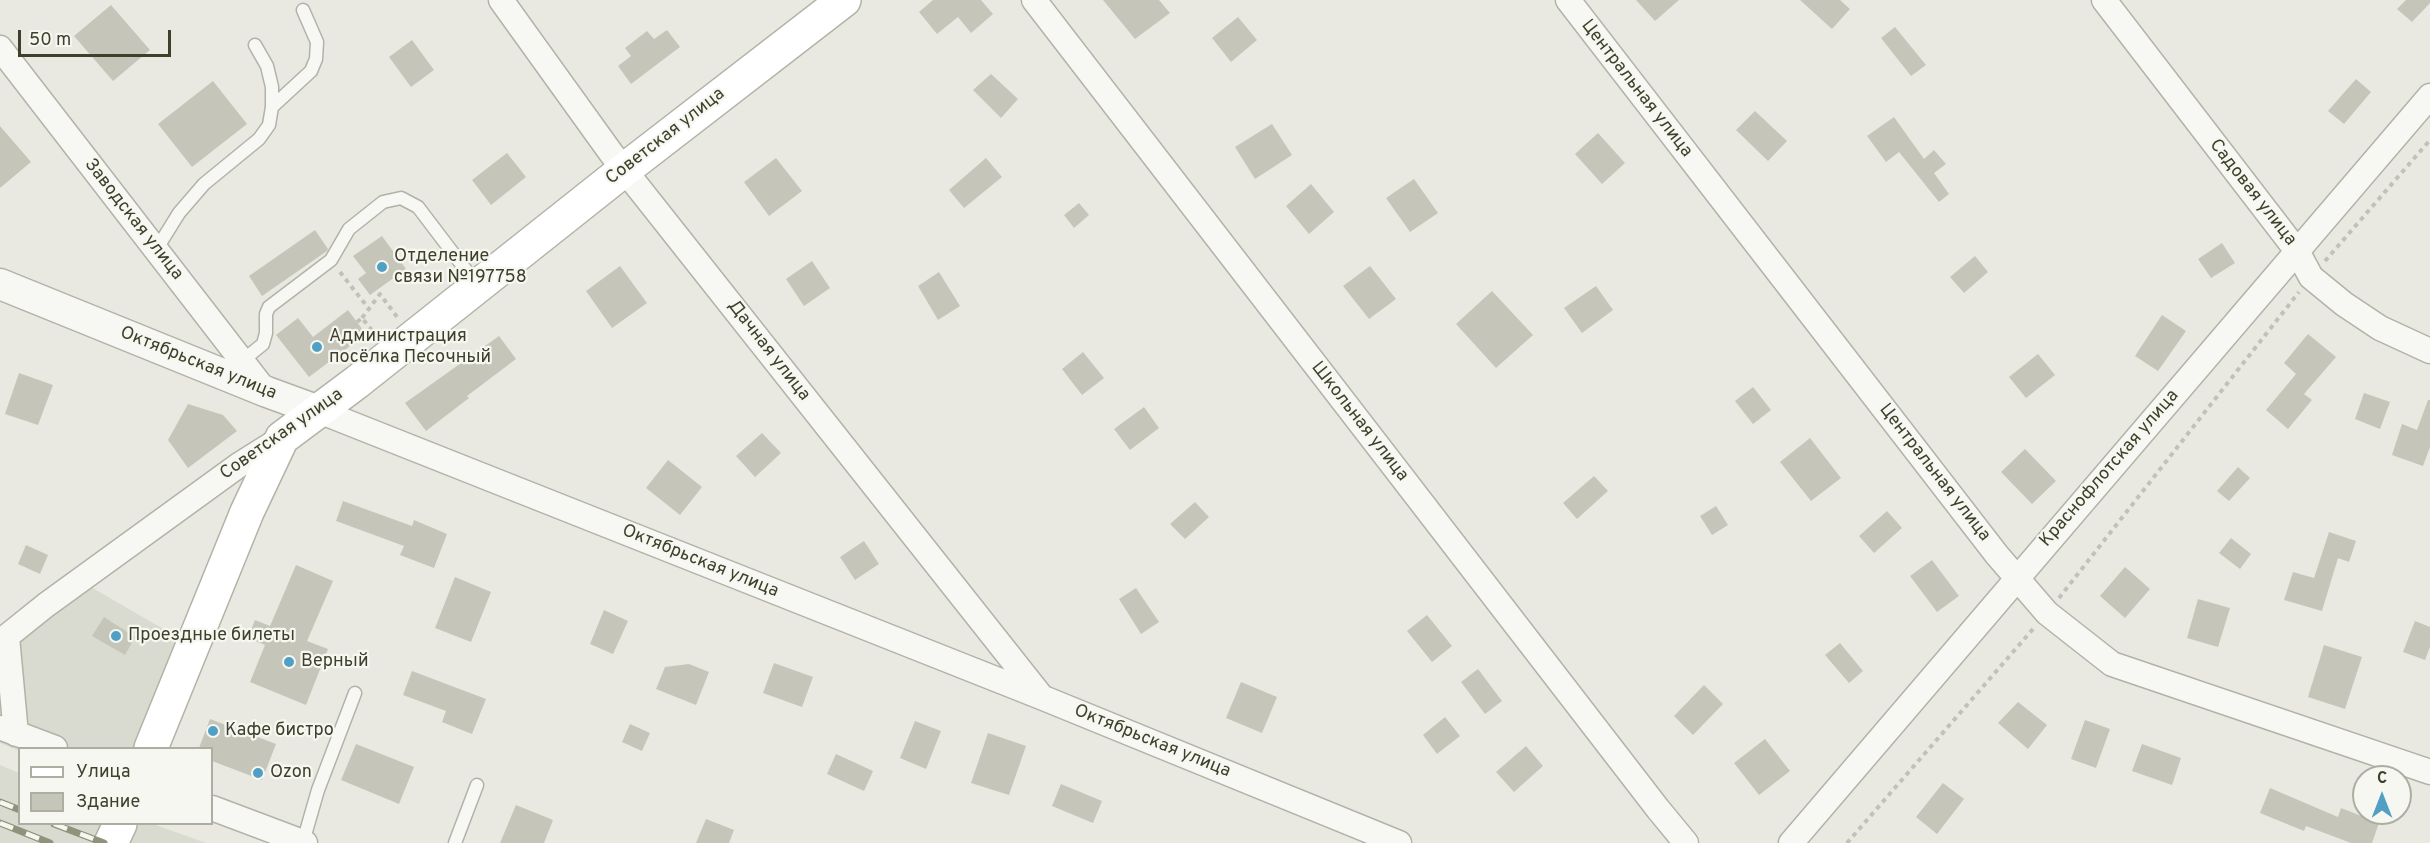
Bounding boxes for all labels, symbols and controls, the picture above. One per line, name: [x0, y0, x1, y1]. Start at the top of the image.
street label: Центральная улица: [1576, 16, 1696, 162]
scale bar: [21, 18, 174, 56]
text: 50 m: [29, 29, 71, 52]
street label: Советская улица: [602, 84, 730, 190]
street label: Садовая улица: [2204, 135, 2300, 251]
street label: Заводская улица: [79, 155, 187, 285]
place label: Отделение связи №197758: [394, 246, 527, 288]
marker: Отделение связи №197758: [375, 260, 389, 274]
street label: Дачная улица: [722, 296, 814, 406]
street label: Октябрьская улица: [117, 323, 279, 405]
place label: Администрация посёлка Песочный: [329, 326, 491, 368]
marker: Администрация посёлка Песочный: [310, 340, 324, 354]
street label: Школьная улица: [1306, 358, 1412, 486]
street label: Советская улица: [216, 385, 348, 485]
street label: Краснофлотская улица: [2036, 386, 2184, 552]
street label: Центральная улица: [1874, 400, 1994, 546]
street label: Октябрьская улица: [619, 521, 781, 603]
place label: Проездные билеты: [128, 625, 295, 647]
marker: Проездные билеты: [109, 629, 123, 643]
place label: Верный: [301, 651, 368, 673]
marker: Верный: [282, 655, 296, 669]
street label: Октябрьская улица: [1071, 701, 1233, 783]
place label: Кафе бистро: [225, 720, 334, 742]
marker: Кафе бистро: [206, 724, 220, 738]
legend: [18, 747, 213, 825]
text: Улица: [76, 761, 130, 784]
place label: Ozon: [270, 762, 312, 784]
north arrow: [2352, 765, 2412, 825]
marker: Ozon: [251, 766, 265, 780]
text: С: [2377, 769, 2387, 789]
text: Здание: [76, 791, 140, 814]

